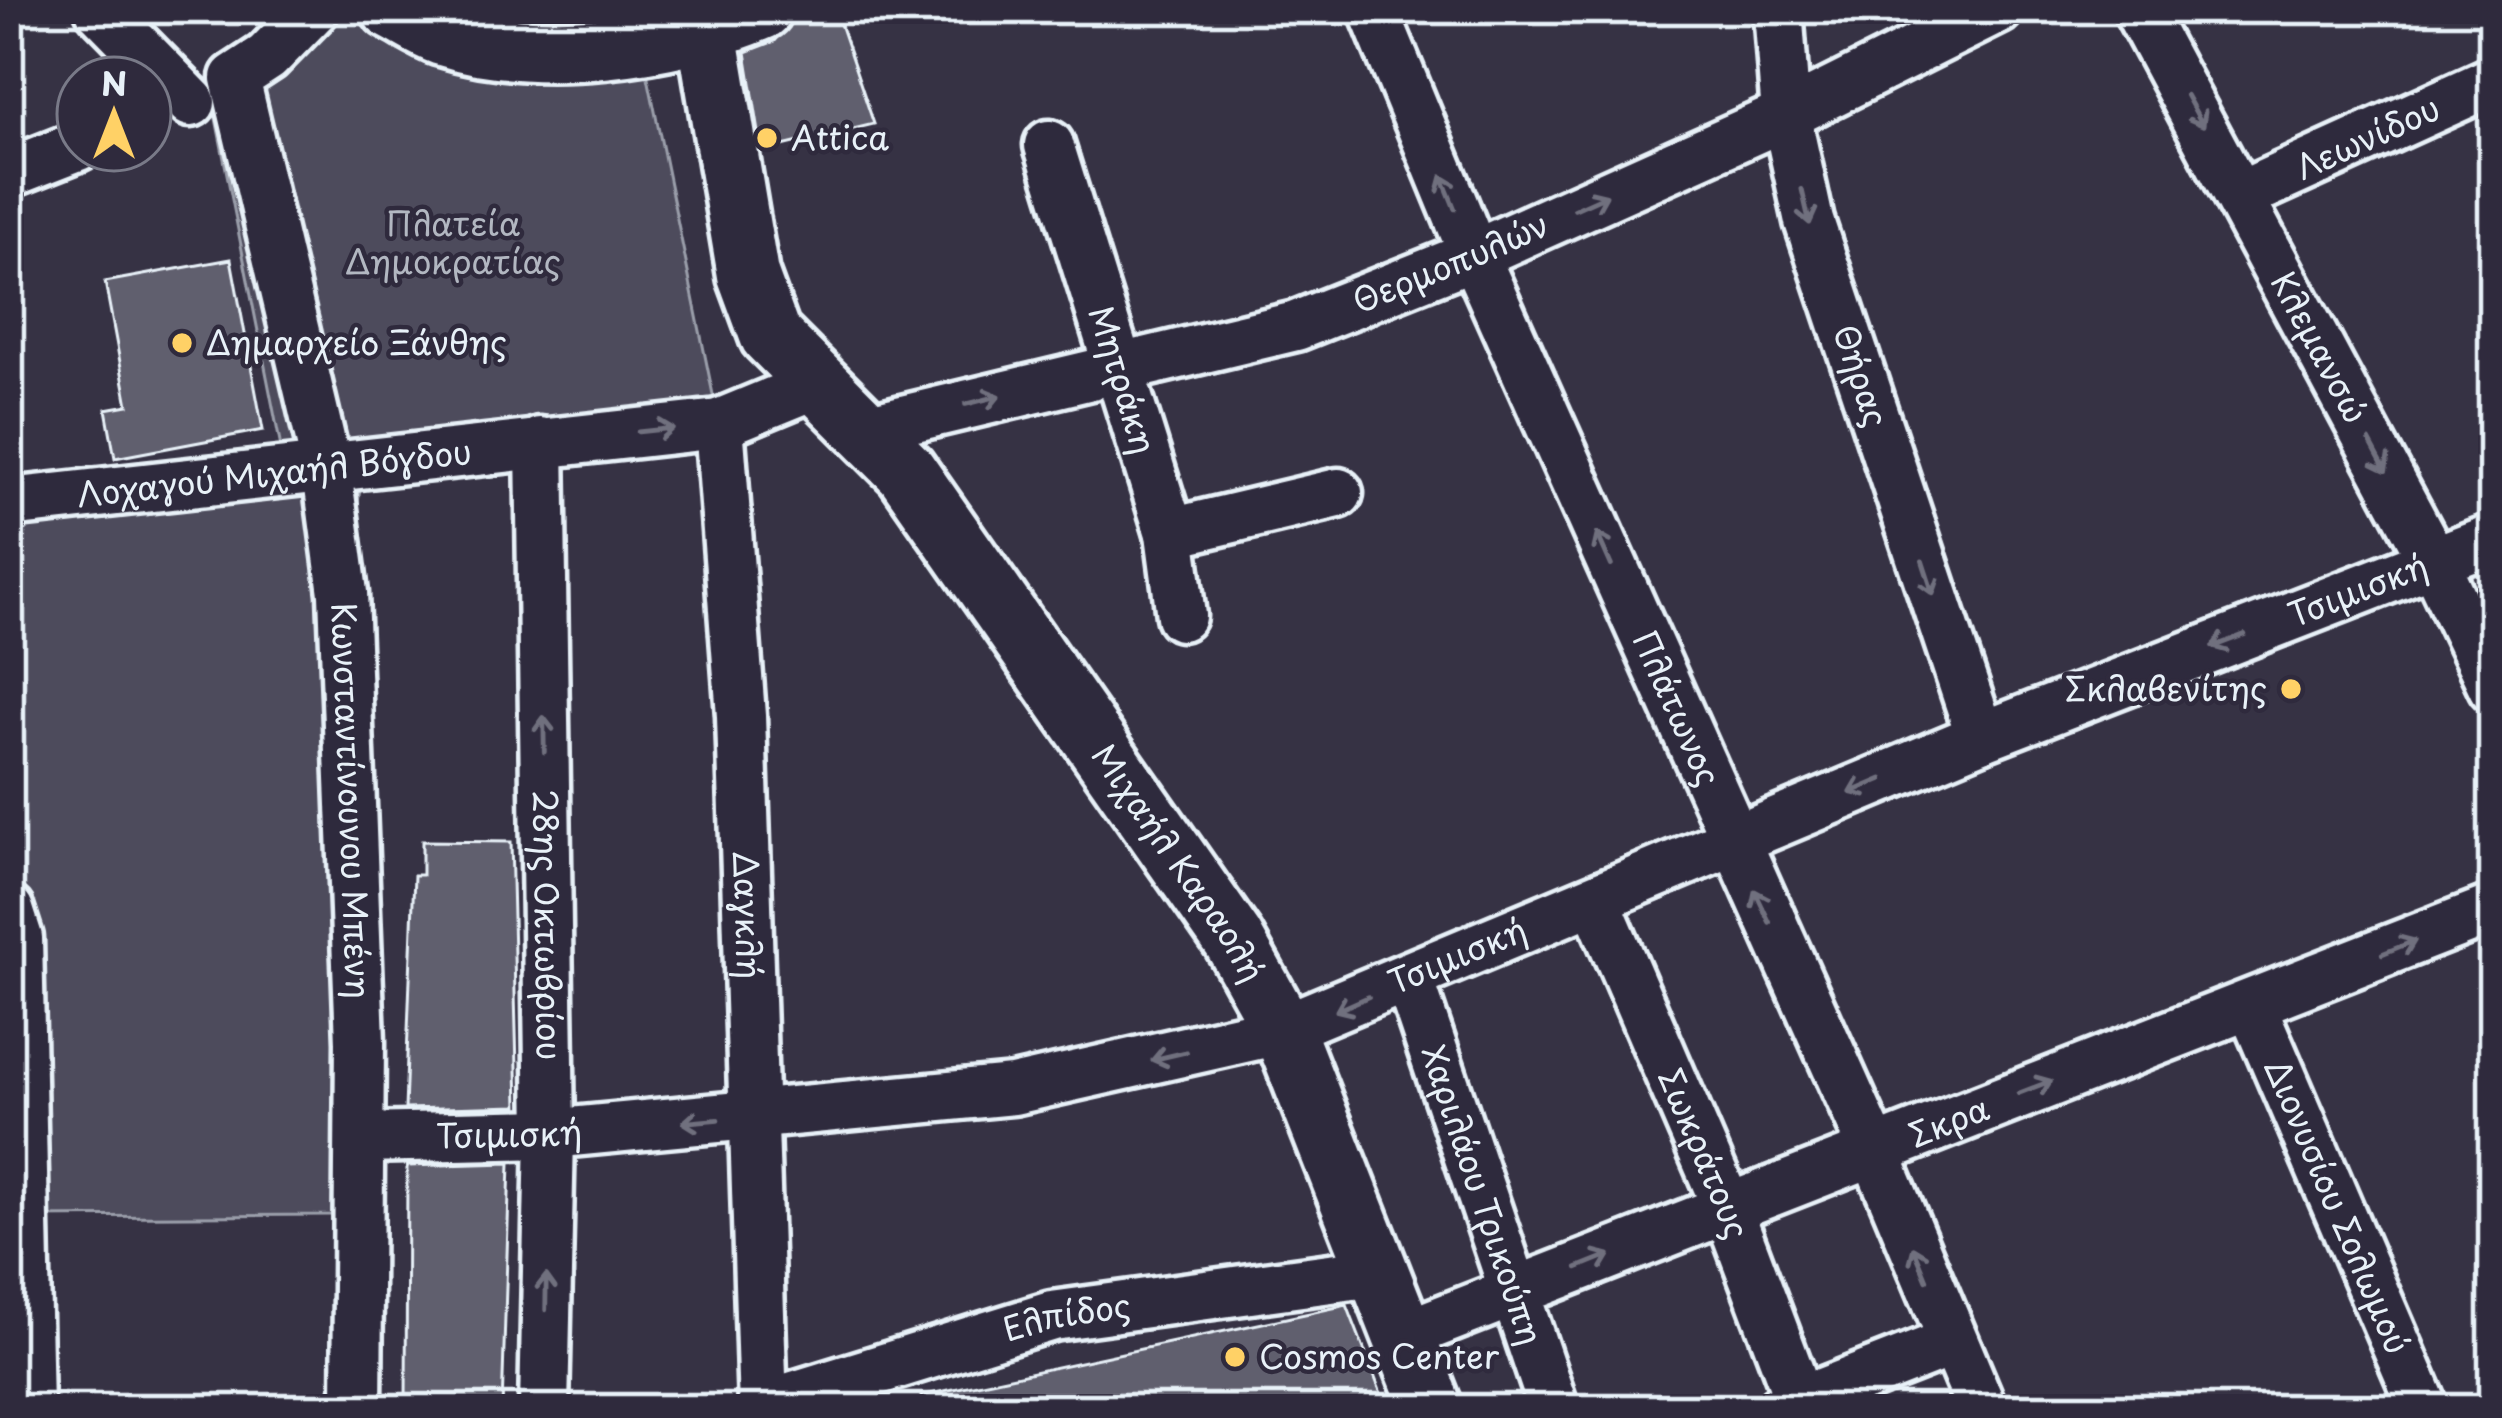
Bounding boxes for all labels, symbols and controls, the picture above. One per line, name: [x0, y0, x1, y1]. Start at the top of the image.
north arrow: [54, 54, 174, 174]
text: N: [101, 57, 127, 107]
street label: Λεωνίδου: [2286, 82, 2447, 191]
one-way arrow: [2184, 93, 2207, 128]
place label: Attica: [791, 111, 889, 161]
marker: Attica: [754, 125, 780, 151]
one-way arrow: [1436, 174, 1457, 211]
one-way arrow: [1796, 188, 1818, 226]
one-way arrow: [1572, 190, 1608, 212]
park label: Πλατεία Δημοκρατίας: [345, 197, 561, 285]
street label: Θερμοπυλών: [1344, 198, 1556, 324]
street label: Κλεμανσώ: [2260, 262, 2382, 431]
street label: Μητράκη: [1078, 299, 1171, 460]
place label: Δημαρχείο Ξάνθης: [206, 316, 507, 366]
street label: Θήρας: [1822, 317, 1903, 433]
marker: Δημαρχείο Ξάνθης: [169, 330, 195, 356]
one-way arrow: [963, 387, 1001, 409]
one-way arrow: [636, 418, 675, 441]
street label: Λοχαγού Μιχαήλ Βόγδου: [74, 425, 474, 518]
one-way arrow: [2367, 437, 2390, 472]
one-way arrow: [1592, 532, 1613, 569]
street label: Τσιμισκή: [2280, 539, 2434, 638]
one-way arrow: [1919, 559, 1940, 596]
street label: Κωνσταντίνουνου Μπένη: [320, 602, 385, 1000]
street label: Πλάτωνος: [1621, 621, 1735, 793]
one-way arrow: [2210, 632, 2247, 654]
place label: Σκλαβενίτης: [2065, 662, 2267, 712]
marker: Σκλαβενίτης: [2278, 676, 2304, 702]
one-way arrow: [533, 715, 555, 754]
street label: Μιχαήλ Καραολή: [1081, 733, 1279, 990]
one-way arrow: [1848, 777, 1884, 799]
street label: 28ης Οκτωβρίου: [522, 789, 576, 1061]
street label: Δαγκλή: [722, 850, 776, 980]
one-way arrow: [1750, 889, 1772, 925]
street label: Τσιμισκή: [1380, 903, 1534, 1005]
one-way arrow: [2379, 934, 2416, 956]
one-way arrow: [1335, 994, 1371, 1016]
street label: Χαριλάου Τρικούπη: [1410, 1038, 1558, 1351]
one-way arrow: [1151, 1046, 1189, 1069]
street label: Διονυσίου Σολωμού: [2254, 1050, 2424, 1361]
street label: Σωκράτους: [1647, 1060, 1764, 1245]
one-way arrow: [2016, 1075, 2053, 1097]
street label: Σκρα: [1900, 1082, 1996, 1158]
street label: Τσιμισκή: [435, 1104, 584, 1159]
one-way arrow: [681, 1109, 720, 1132]
one-way arrow: [1907, 1245, 1929, 1282]
one-way arrow: [1574, 1249, 1611, 1270]
one-way arrow: [535, 1273, 558, 1312]
street label: Ελπίδος: [996, 1279, 1133, 1353]
place label: Cosmos Center: [1259, 1330, 1500, 1380]
marker: Cosmos Center: [1222, 1344, 1248, 1370]

